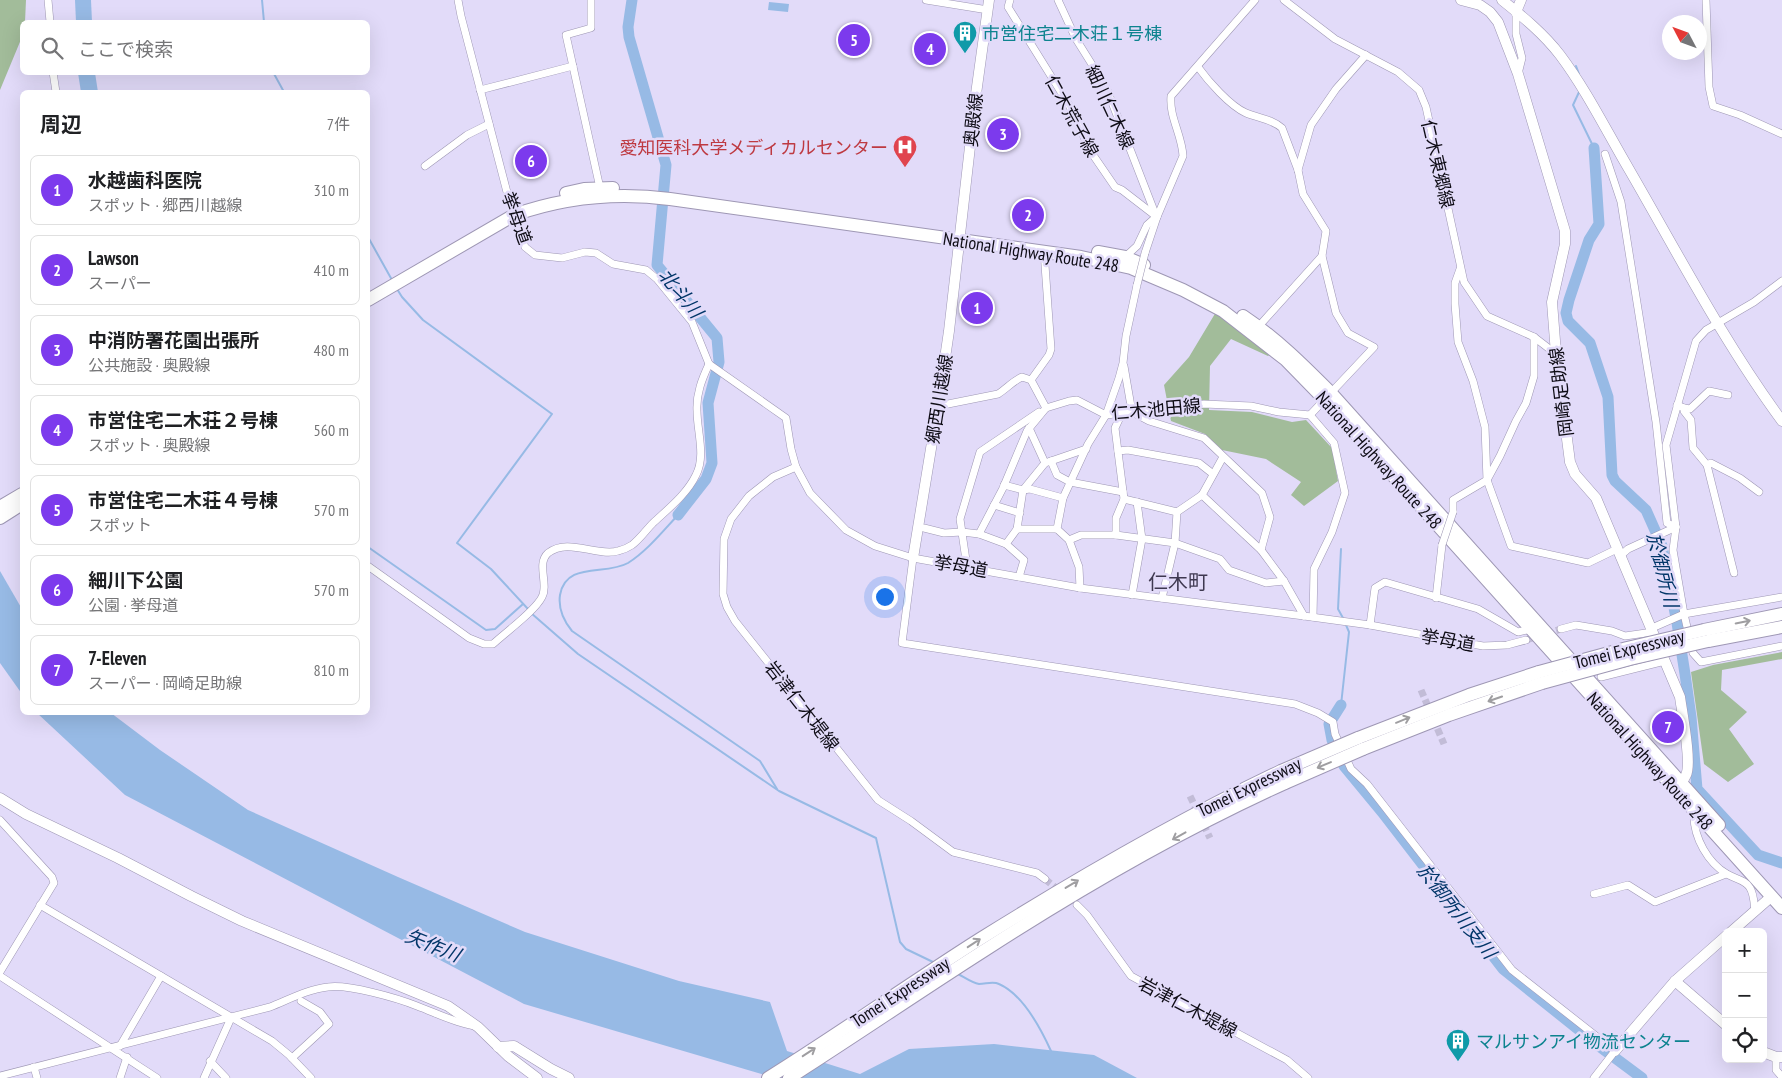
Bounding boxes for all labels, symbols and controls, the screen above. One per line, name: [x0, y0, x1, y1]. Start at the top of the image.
north arrow: [1662, 15, 1707, 60]
search box: [20, 20, 370, 75]
building icon: 市営住宅二木荘１号棟: [952, 20, 978, 54]
pin: 5: [838, 21, 870, 59]
place label: 市営住宅二木荘１号棟: [982, 22, 1162, 45]
pin: 4: [914, 30, 946, 68]
icon: search: [38, 34, 66, 62]
text: ここで検索: [78, 37, 173, 61]
street label: 細川仁木線: [1081, 61, 1139, 153]
street label: 仁木荒子線: [1040, 71, 1104, 161]
street label: 奥殿線: [959, 92, 987, 148]
text: 周辺: [40, 111, 82, 138]
text: 7件: [327, 114, 350, 134]
pin: 3: [987, 115, 1019, 153]
street label: 仁木東郷線: [1417, 118, 1459, 210]
hospital icon: 愛知医科大学メディカルセンター: [892, 134, 918, 168]
place label: 愛知医科大学メディカルセンター: [619, 136, 888, 159]
pin: 6: [515, 142, 547, 180]
text: 水越歯科医院: [88, 168, 202, 192]
text: 1: [53, 180, 61, 200]
text: 310 m: [314, 180, 349, 200]
street label: 挙母道: [497, 189, 537, 247]
text: スポット · 郷西川越線: [88, 195, 242, 215]
pin: 2: [1012, 196, 1044, 234]
street label: National Highway Route 248: [941, 227, 1121, 277]
text: Lawson: [88, 246, 139, 270]
text: 2: [53, 260, 61, 280]
text: 410 m: [314, 260, 349, 280]
water label: 北斗川: [654, 263, 710, 324]
text: スーパー: [88, 273, 152, 293]
pin: 1: [961, 289, 993, 327]
text: 中消防署花園出張所: [88, 328, 259, 352]
text: 3: [53, 340, 61, 360]
text: 480 m: [314, 340, 349, 360]
street label: 岡崎足助線: [1544, 346, 1578, 438]
street label: 郷西川越線: [921, 353, 957, 445]
text: 公共施設 · 奥殿線: [88, 355, 210, 375]
street label: National Highway Route 248: [1311, 386, 1447, 534]
street label: 仁木池田線: [1110, 394, 1202, 424]
text: 市営住宅二木荘２号棟: [88, 408, 278, 432]
text: 4: [53, 420, 61, 440]
text: 560 m: [314, 420, 349, 440]
text: スポット · 奥殿線: [88, 435, 210, 455]
text: 市営住宅二木荘４号棟: [88, 488, 278, 512]
text: 5: [53, 500, 61, 520]
text: 570 m: [314, 500, 349, 520]
text: スポット: [88, 515, 152, 535]
water label: 於御所川: [1642, 530, 1684, 612]
street label: 挙母道: [932, 550, 990, 582]
text: 細川下公園: [88, 568, 183, 592]
district label: 仁木町: [1148, 569, 1208, 595]
text: 6: [53, 580, 61, 600]
text: 570 m: [314, 580, 349, 600]
your location: [872, 584, 898, 610]
text: 公園 · 挙母道: [88, 595, 178, 615]
one-way arrow: [1735, 617, 1751, 626]
street label: 挙母道: [1419, 624, 1477, 656]
street label: Tomei Expressway: [1571, 624, 1687, 674]
text: 7-Eleven: [88, 646, 147, 670]
street label: 岩津仁木堤線: [760, 656, 844, 756]
text: 7: [53, 660, 61, 680]
text: 810 m: [314, 660, 349, 680]
text: スーパー · 岡崎足助線: [88, 673, 242, 693]
street label: National Highway Route 248: [1582, 687, 1718, 835]
one-way arrow: [1488, 695, 1504, 704]
pin: 7: [1652, 708, 1684, 746]
one-way arrow: [1395, 715, 1410, 724]
street label: Tomei Expressway: [1193, 752, 1305, 822]
one-way arrow: [1317, 761, 1332, 771]
one-way arrow: [1173, 831, 1187, 841]
water label: 於御所川支川: [1412, 859, 1503, 965]
one-way arrow: [1064, 878, 1078, 888]
water label: 矢作川: [402, 923, 466, 968]
map controls: [1722, 928, 1767, 1063]
button: +: [1722, 928, 1767, 973]
one-way arrow: [967, 938, 981, 948]
street label: Tomei Expressway: [846, 951, 954, 1032]
street label: 岩津仁木堤線: [1135, 971, 1241, 1043]
button: −: [1722, 973, 1767, 1018]
button: locate: [1722, 1018, 1767, 1063]
building icon: マルサンアイ物流センター: [1445, 1028, 1471, 1062]
place label: マルサンアイ物流センター: [1476, 1030, 1691, 1053]
one-way arrow: [802, 1047, 816, 1057]

